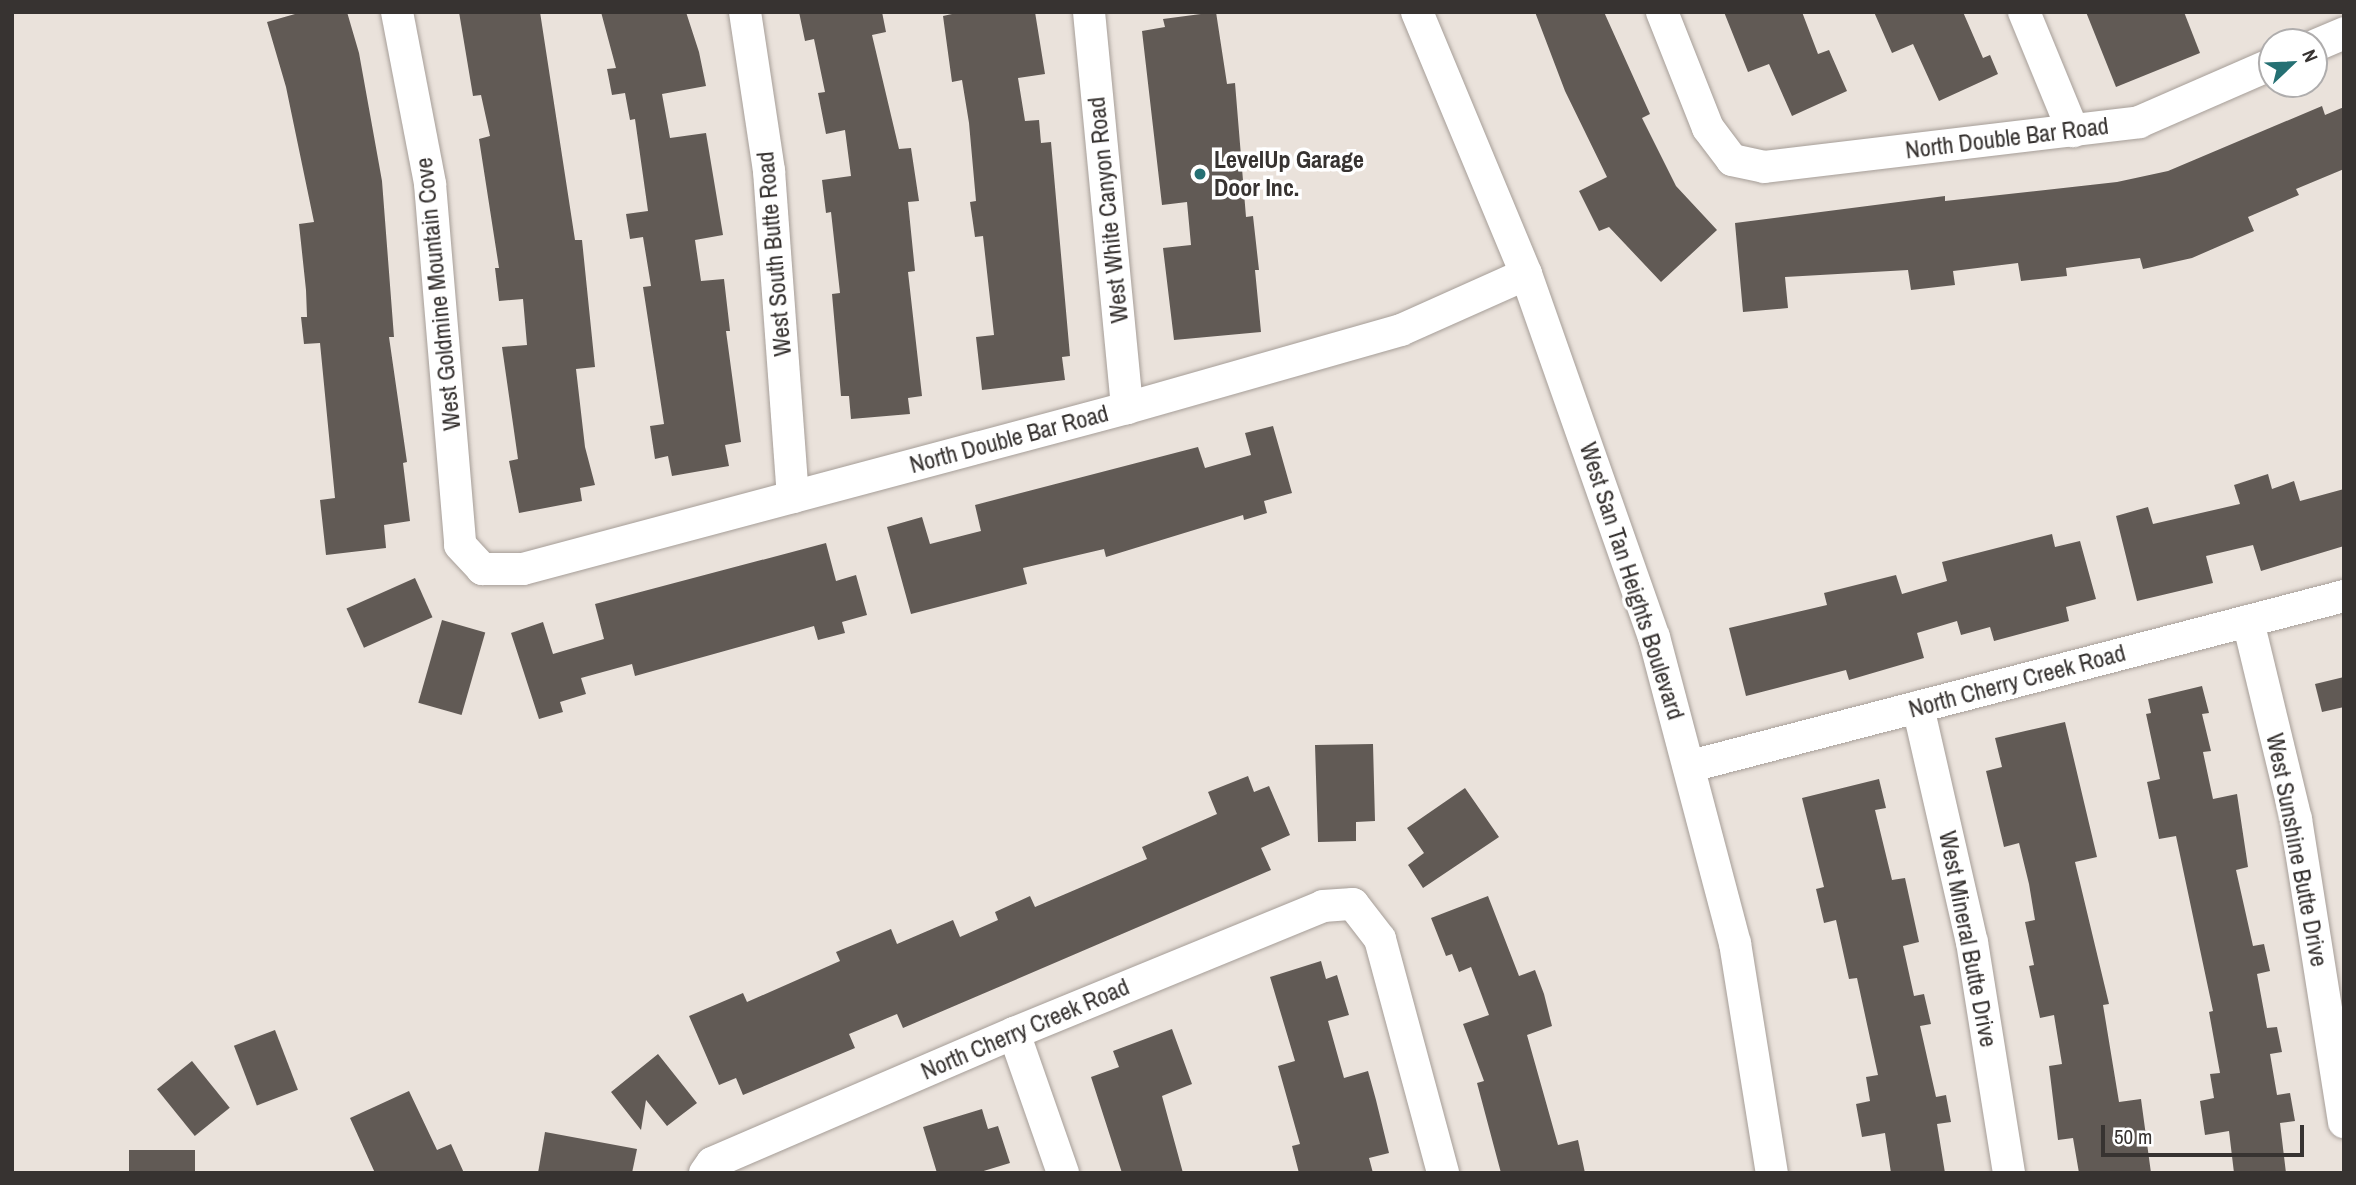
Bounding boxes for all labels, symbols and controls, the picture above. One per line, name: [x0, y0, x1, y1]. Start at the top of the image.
north arrow: [2258, 28, 2328, 98]
text: N: [2296, 45, 2325, 66]
street label: West White Canyon Road: [1082, 96, 1134, 324]
street label: North Double Bar Road: [1904, 111, 2110, 165]
place label: LevelUp Garage Door Inc.: [1214, 146, 1364, 202]
street label: West South Butte Road: [751, 150, 797, 358]
street label: West Goldmine Mountain Cove: [409, 156, 467, 432]
marker: LevelUp Garage Door Inc.: [1192, 166, 1208, 182]
street label: North Double Bar Road: [906, 399, 1112, 479]
street label: West San Tan Heights Boulevard: [1574, 439, 1690, 723]
street label: North Cherry Creek Road: [1906, 638, 2128, 724]
street label: West Sunshine Butte Drive: [2260, 731, 2334, 969]
street label: West Mineral Butte Drive: [1933, 829, 2003, 1049]
street label: North Cherry Creek Road: [917, 972, 1133, 1086]
scale bar: [2104, 1112, 2307, 1156]
text: 50 m: [2114, 1122, 2152, 1151]

